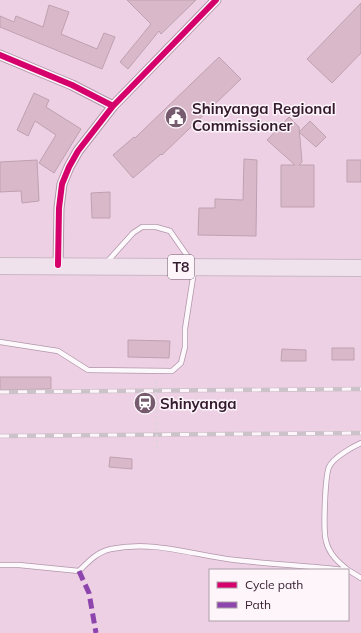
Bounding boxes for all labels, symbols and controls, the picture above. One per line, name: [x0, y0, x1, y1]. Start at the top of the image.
place label: Shinyanga Regional Commissioner: [192, 99, 336, 135]
public building icon: Shinyanga Regional Commissioner: [163, 104, 189, 130]
road number: T8: [168, 255, 194, 279]
station icon: Shinyanga: [132, 390, 158, 416]
place label: Shinyanga: [160, 394, 237, 413]
legend: [209, 569, 349, 621]
text: Cycle path: [245, 577, 303, 592]
text: Path: [245, 597, 271, 612]

